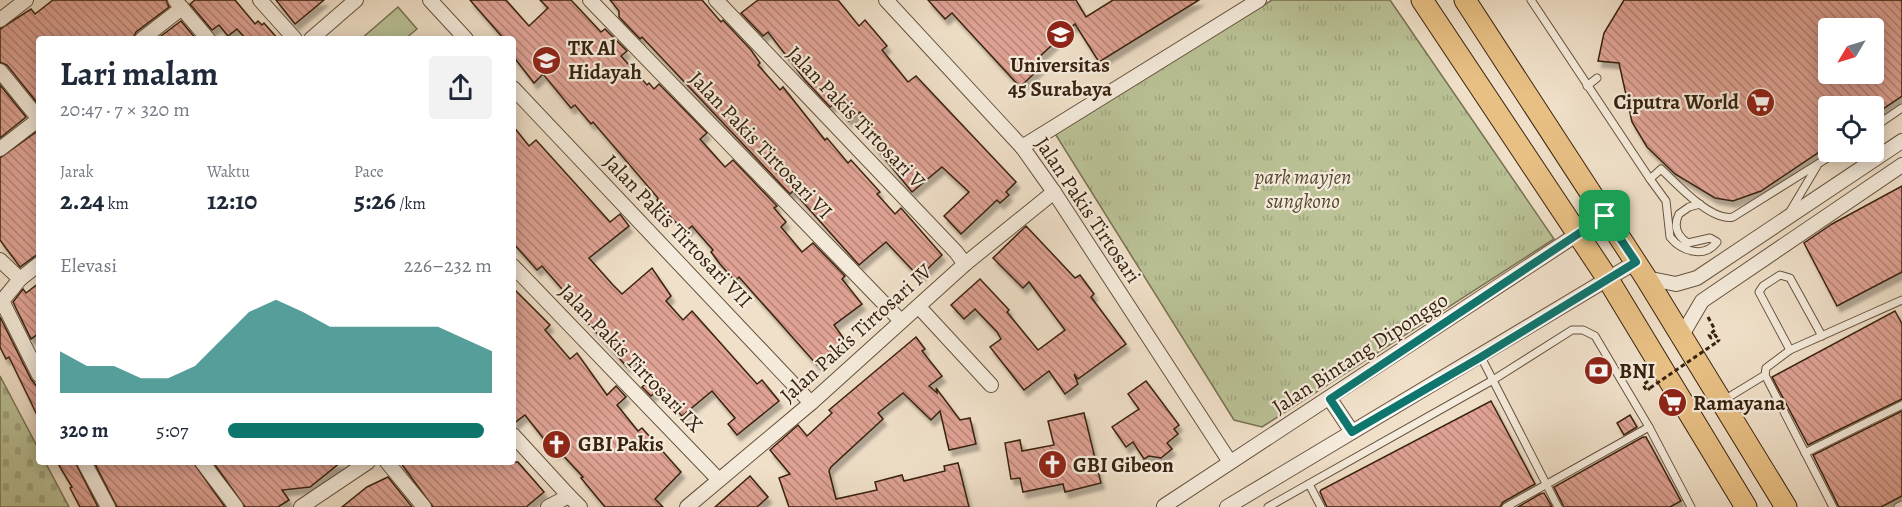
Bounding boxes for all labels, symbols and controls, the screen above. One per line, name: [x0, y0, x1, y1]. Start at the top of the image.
school or university icon: Universitas 45 Surabaya: [1044, 18, 1076, 50]
north arrow: [1818, 18, 1884, 84]
map controls: [1818, 18, 1884, 162]
place label: TK Al Hidayah: [568, 34, 642, 86]
street label: Jalan Pakis Tirtosari V: [781, 40, 931, 194]
school or university icon: TK Al Hidayah: [531, 44, 563, 76]
text: Lari malam: [60, 51, 218, 96]
place label: Universitas 45 Surabaya: [1008, 51, 1113, 103]
button: share: [429, 56, 492, 119]
street label: Jalan Pakis Tirtosari VI: [683, 65, 839, 225]
supermarket icon: Ciputra World: [1744, 86, 1776, 118]
place label: Ciputra World: [1613, 88, 1740, 116]
text: 20:47 · 7 × 320 m: [60, 96, 190, 123]
button: locate: [1818, 96, 1884, 162]
street label: Jalan Pakis Tirtosari: [1029, 131, 1147, 289]
street label: Jalan Pakis Tirtosari VII: [597, 148, 759, 314]
text: Jarak: [60, 161, 94, 183]
text: Waktu: [207, 161, 250, 183]
text: Pace: [354, 161, 384, 183]
park label: park mayjen sungkono: [1253, 163, 1352, 215]
text: 2.24: [60, 183, 105, 218]
text: 12:10: [207, 183, 257, 218]
text: 5:26: [354, 183, 396, 218]
pin: [1579, 190, 1630, 241]
text: km: [105, 193, 129, 215]
text: /km: [396, 193, 426, 215]
icon: arrive: [1588, 199, 1621, 232]
text: Elevasi: [60, 252, 117, 279]
text: 226–232 m: [404, 252, 492, 279]
street label: Jalan Pakis Tirtosari IV: [774, 257, 938, 409]
street label: Jalan Pakis Tirtosari IX: [553, 278, 709, 439]
street label: Jalan Bintang Diponggo: [1267, 286, 1453, 420]
bank icon: BNI: [1582, 355, 1614, 387]
place label: BNI: [1619, 357, 1655, 385]
supermarket icon: Ramayana: [1656, 387, 1688, 419]
place label: Ramayana: [1693, 389, 1786, 417]
text: 320 m: [60, 417, 109, 444]
text: 5:07: [156, 417, 188, 444]
church icon: GBI Pakis: [541, 428, 573, 460]
place label: GBI Pakis: [578, 430, 664, 458]
church icon: GBI Gibeon: [1036, 449, 1068, 481]
place label: GBI Gibeon: [1073, 451, 1174, 479]

